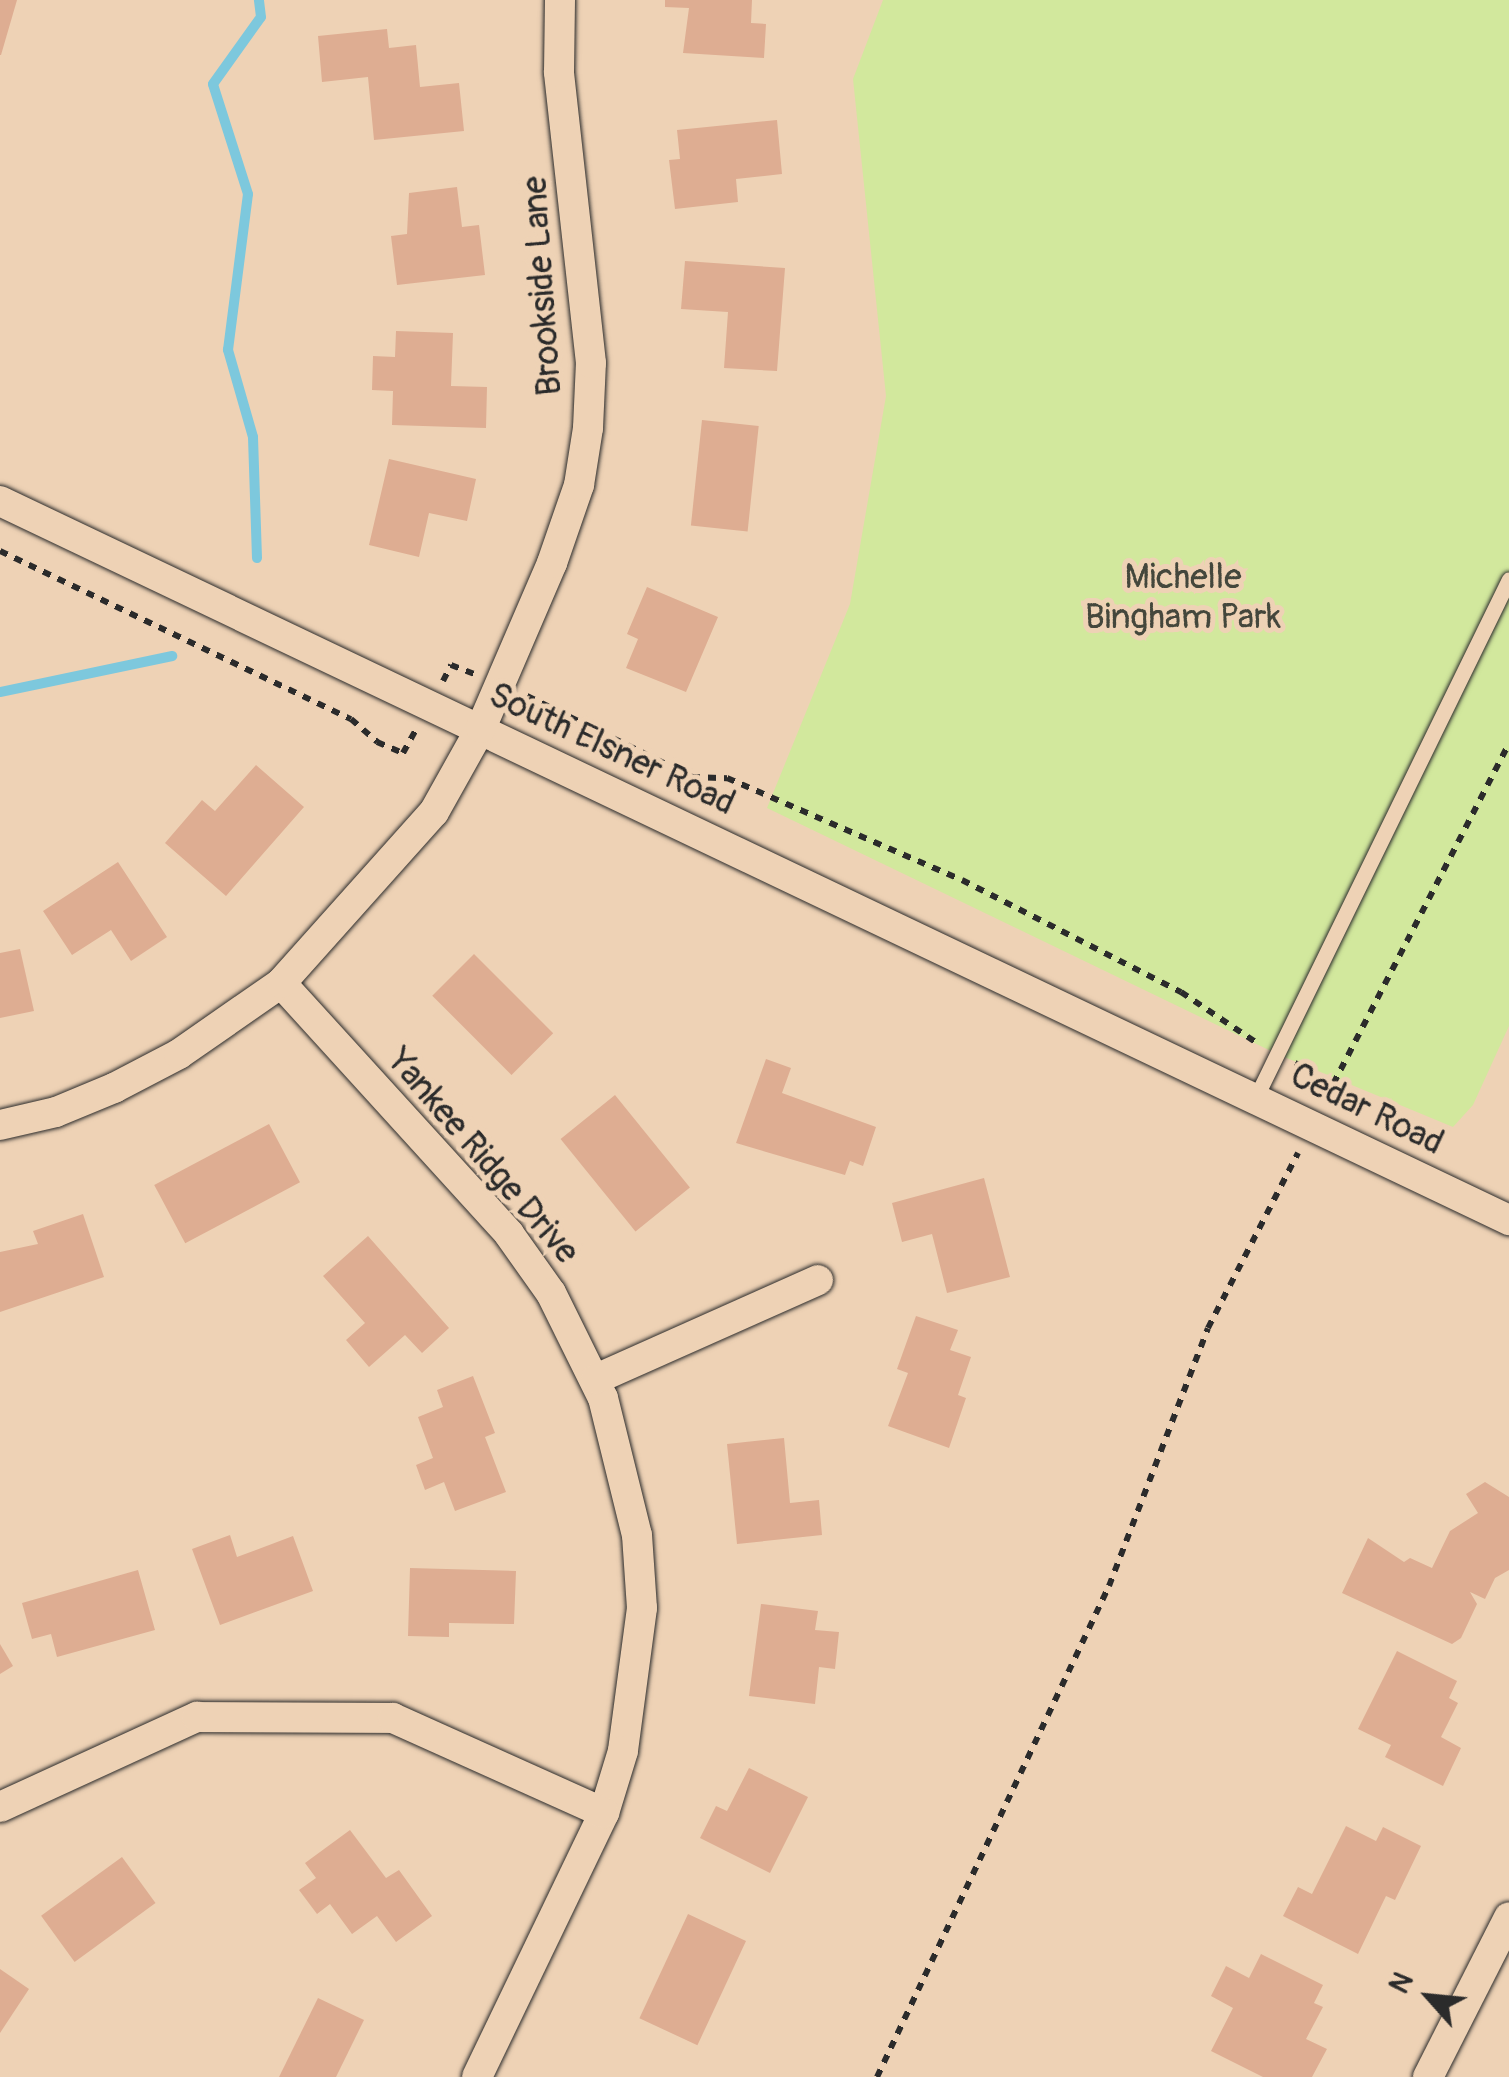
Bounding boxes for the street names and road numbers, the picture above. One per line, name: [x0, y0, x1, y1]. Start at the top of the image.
street label: Brookside Lane: [513, 175, 571, 397]
street label: South Elsner Road: [482, 674, 742, 824]
street label: Yankee Ridge Drive: [378, 1040, 588, 1272]
street label: Cedar Road: [1284, 1054, 1450, 1164]

